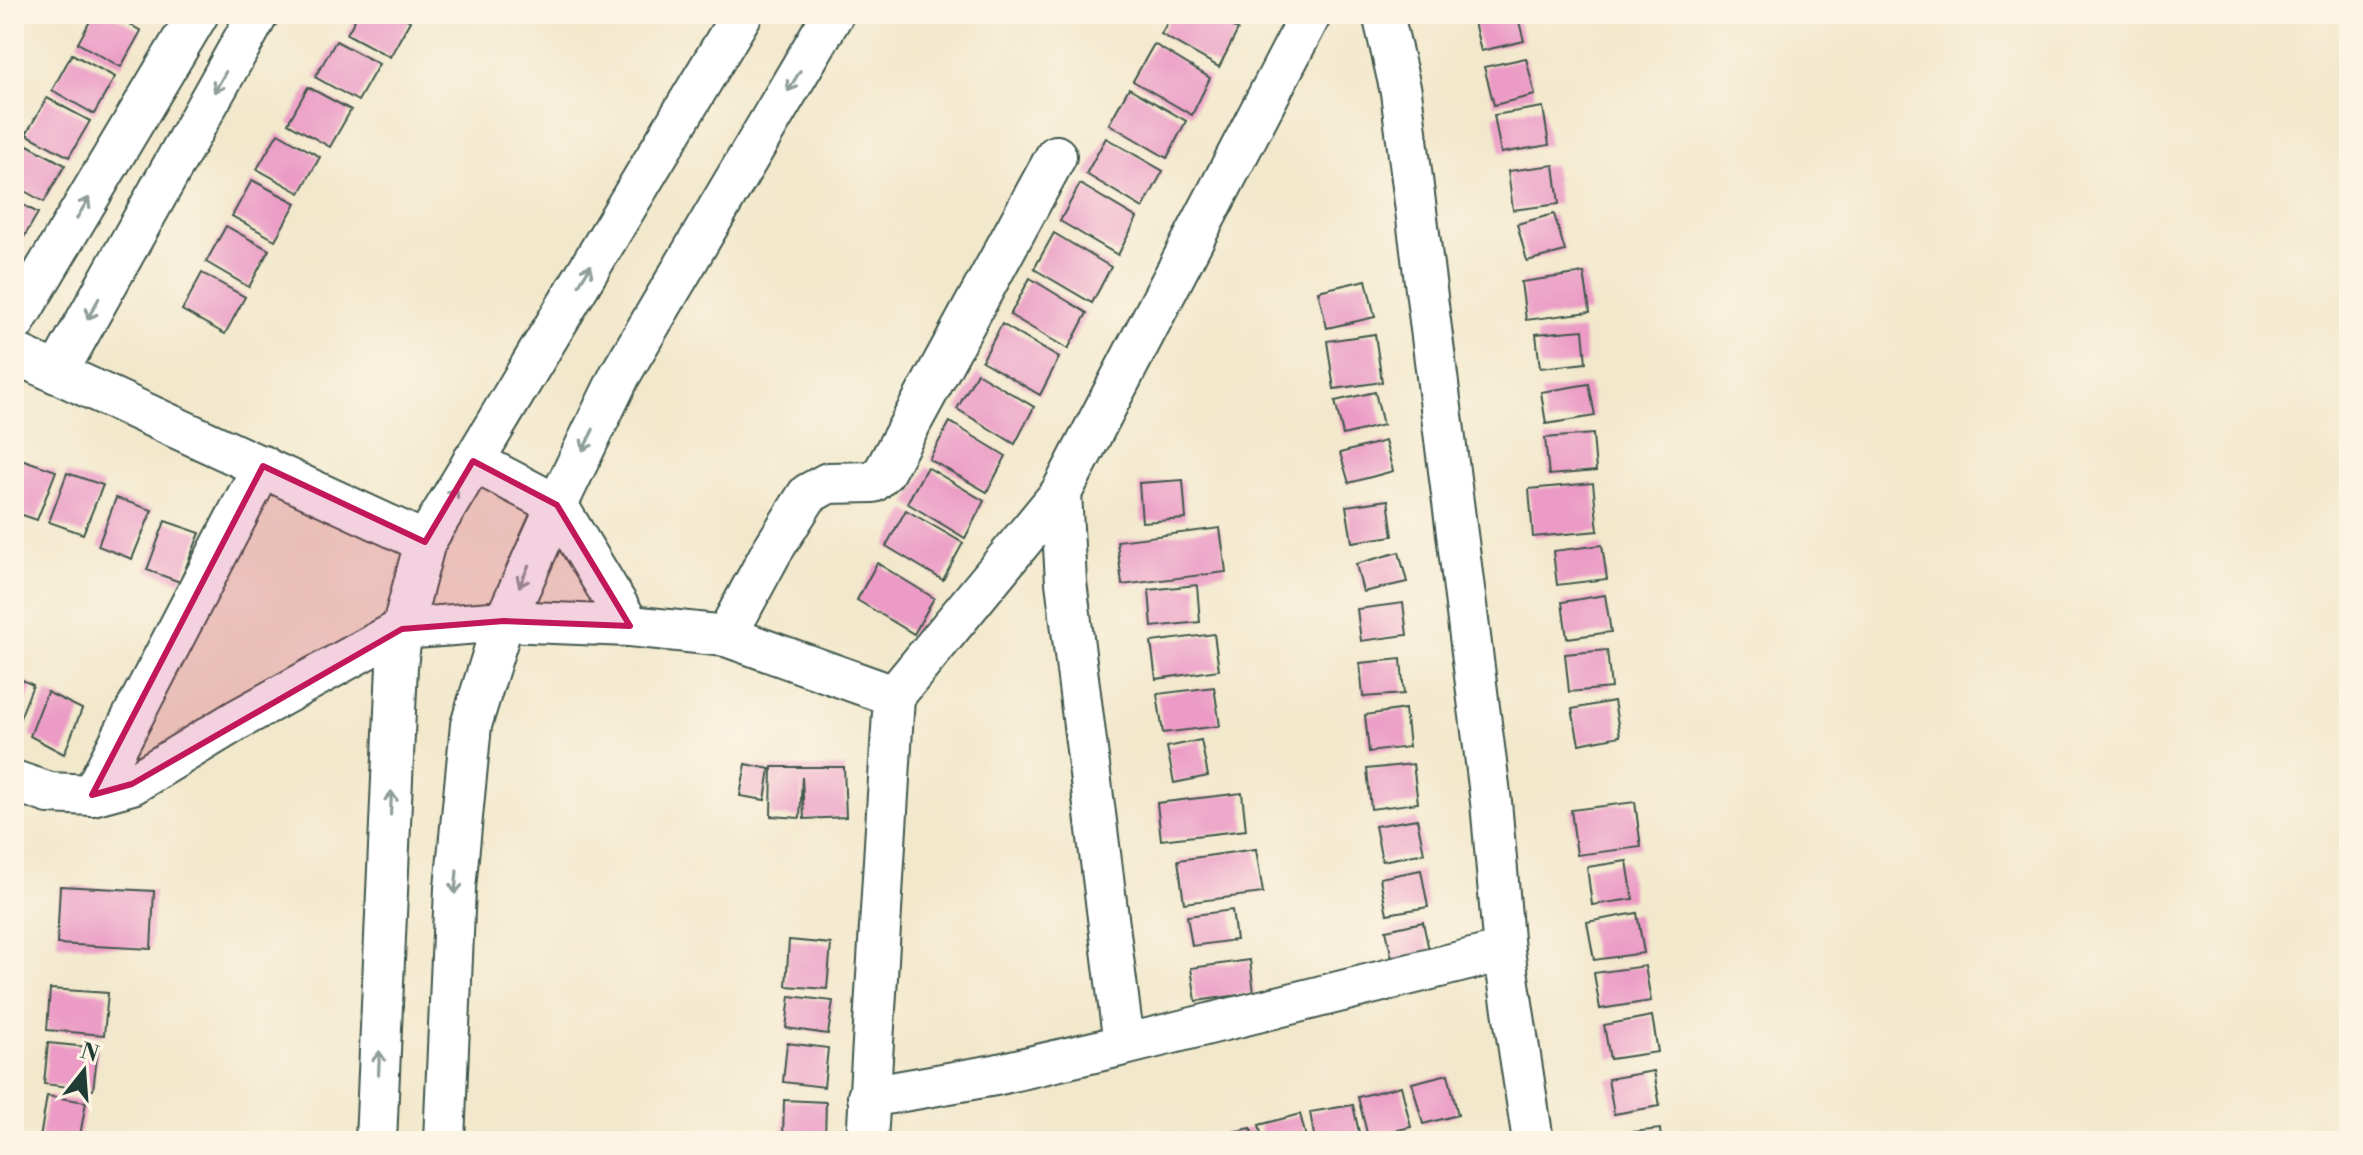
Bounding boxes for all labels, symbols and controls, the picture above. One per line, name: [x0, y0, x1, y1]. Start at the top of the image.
one-way arrow: [785, 69, 801, 92]
one-way arrow: [212, 70, 228, 93]
one-way arrow: [75, 197, 91, 220]
one-way arrow: [577, 264, 593, 287]
one-way arrow: [85, 297, 101, 320]
one-way arrow: [580, 427, 595, 451]
one-way arrow: [443, 487, 459, 510]
one-way arrow: [516, 563, 531, 588]
one-way arrow: [383, 790, 398, 817]
one-way arrow: [448, 868, 463, 895]
north arrow: [44, 1031, 124, 1111]
text: N: [77, 1038, 102, 1069]
one-way arrow: [372, 1050, 387, 1077]

